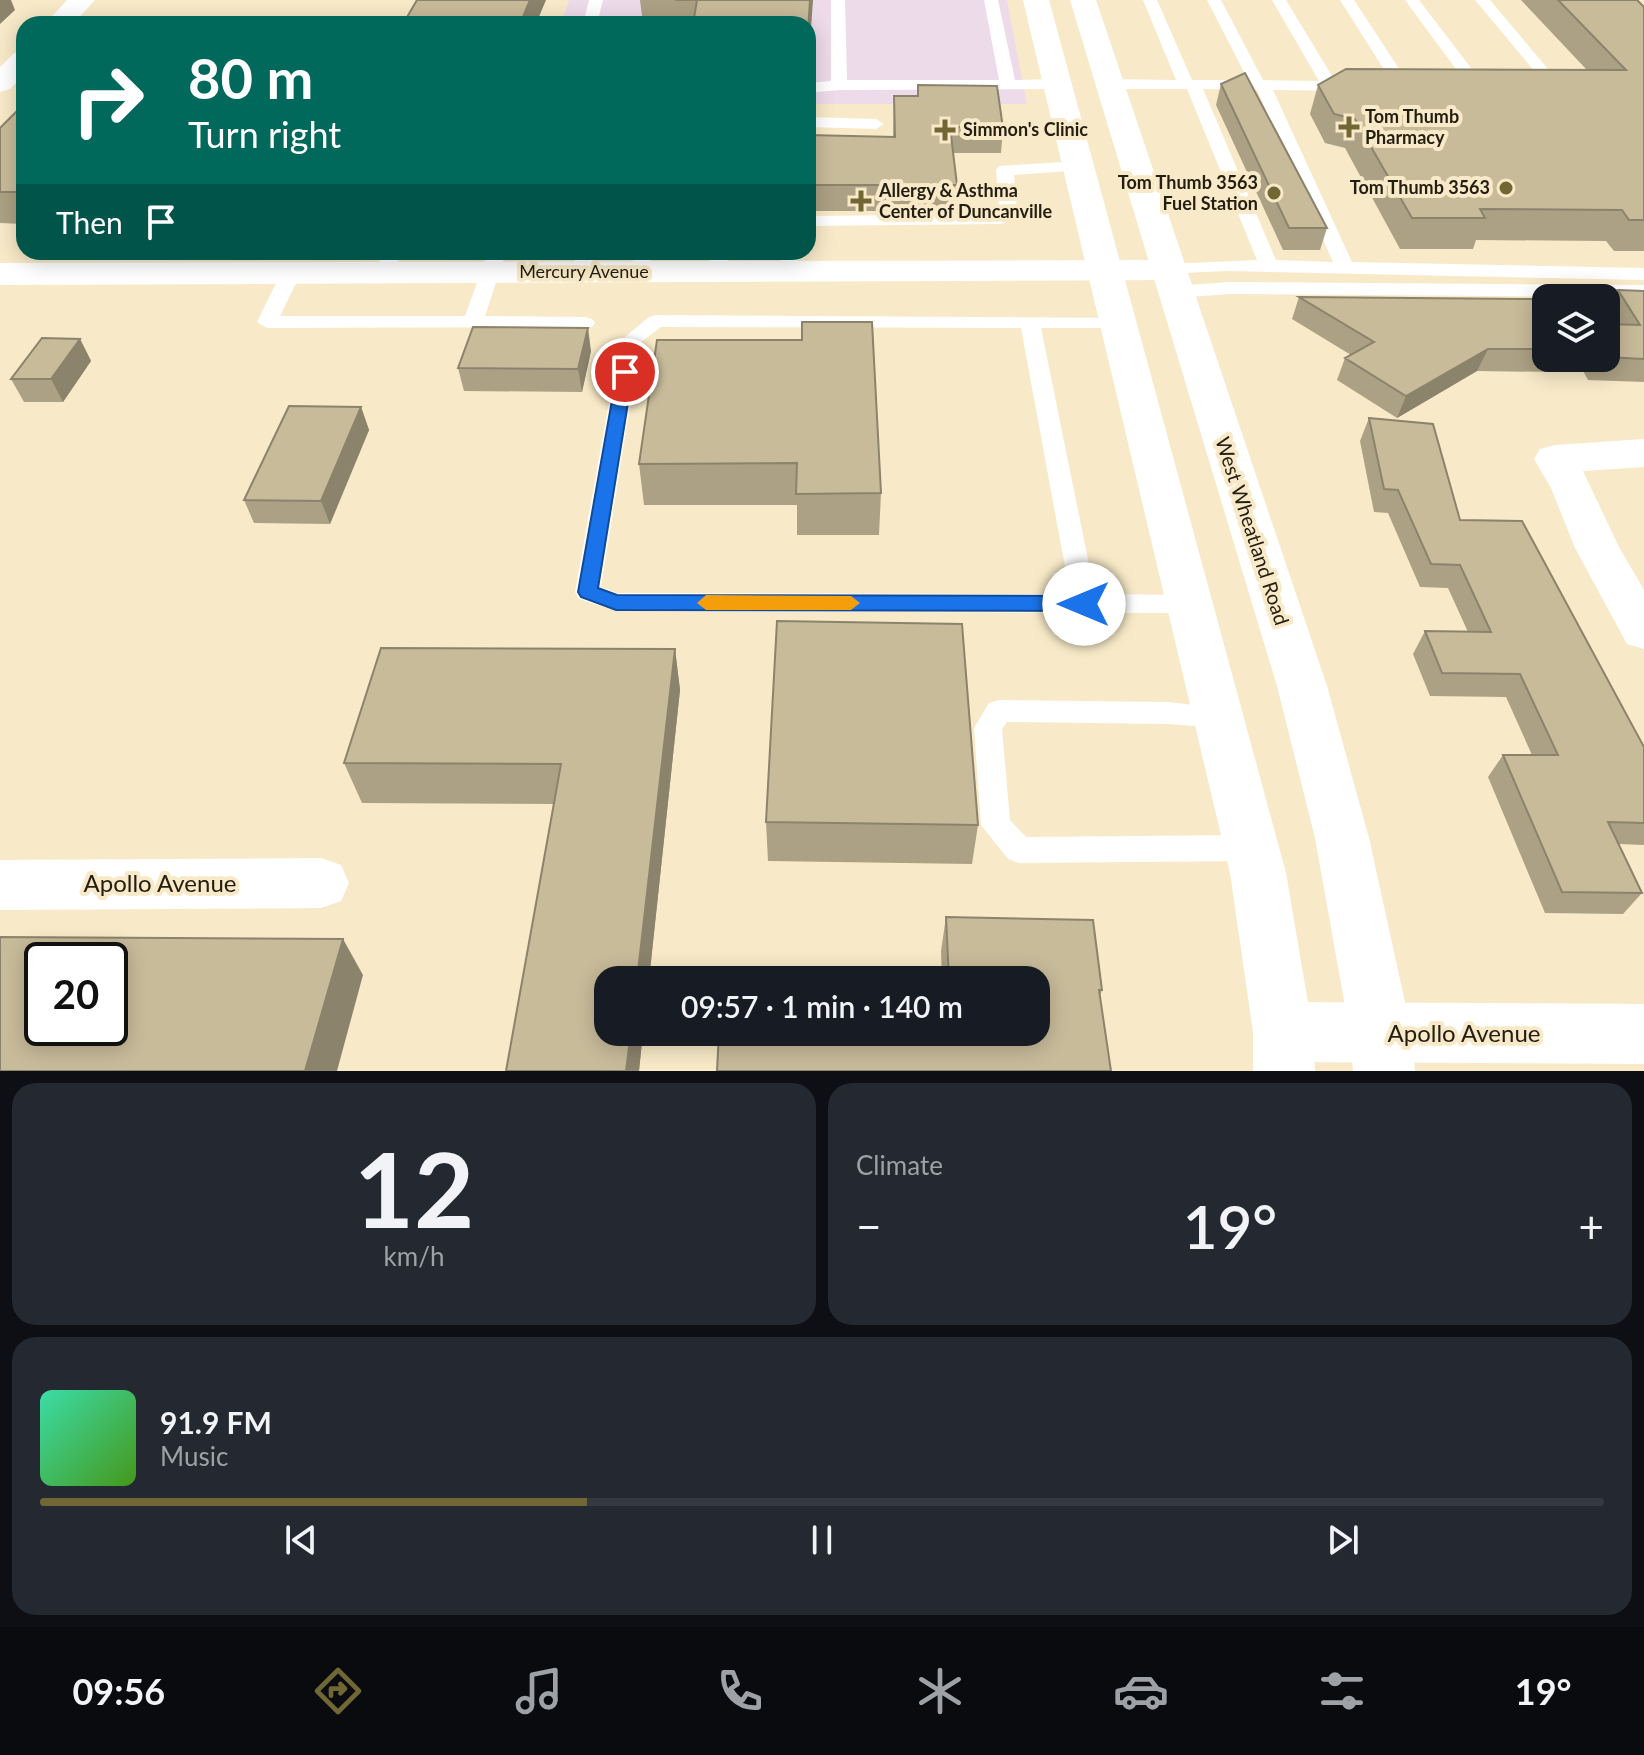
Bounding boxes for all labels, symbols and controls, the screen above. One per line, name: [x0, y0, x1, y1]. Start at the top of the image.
text: 80 m: [188, 44, 313, 111]
icon: right: [56, 48, 160, 152]
place label: Tom Thumb Pharmacy: [1365, 105, 1459, 148]
text: Turn right: [188, 112, 341, 156]
place label: Simmon's Clinic: [963, 118, 1088, 140]
marker: Tom Thumb Pharmacy: [1340, 118, 1358, 136]
marker: Simmon's Clinic: [934, 119, 956, 141]
place label: Tom Thumb 3563 Fuel Station: [1118, 171, 1258, 214]
place label: Tom Thumb 3563: [1350, 176, 1490, 198]
place label: Allergy & Asthma Center of Duncanville: [878, 179, 1053, 222]
marker: Tom Thumb 3563: [1497, 179, 1515, 197]
marker: Tom Thumb 3563 Fuel Station: [1265, 184, 1283, 202]
marker: Allergy & Asthma Center of Duncanville: [850, 190, 872, 212]
icon: arrive: [139, 200, 183, 244]
text: Then: [56, 204, 123, 240]
street label: Mercury Avenue: [519, 260, 649, 282]
map controls: [1532, 284, 1620, 372]
button: layers: [1532, 284, 1620, 372]
pin: [591, 338, 659, 406]
icon: arrive: [603, 350, 647, 394]
street label: West Wheatland Road: [1211, 433, 1295, 628]
position arrow: [1042, 562, 1126, 646]
street label: Apollo Avenue: [84, 868, 237, 897]
speed limit sign: 20: [24, 942, 128, 1046]
text: 09:57 · 1 min · 140 m: [681, 988, 963, 1024]
street label: Apollo Avenue: [1388, 1018, 1541, 1047]
text: 12: [354, 1125, 474, 1250]
text: Climate: [856, 1149, 943, 1181]
text: 19°: [1183, 1190, 1277, 1262]
text: −: [856, 1200, 882, 1252]
text: +: [1578, 1200, 1604, 1252]
text: km/h: [384, 1240, 444, 1272]
text: 91.9 FM: [160, 1404, 272, 1440]
text: Music: [160, 1440, 228, 1472]
icon: previous: [279, 1518, 323, 1562]
icon: pause: [800, 1518, 844, 1562]
icon: next: [1321, 1518, 1365, 1562]
icon: directions: [310, 1663, 366, 1719]
icon: music: [511, 1663, 567, 1719]
icon: phone: [712, 1663, 768, 1719]
icon: climate: [912, 1663, 968, 1719]
icon: car: [1113, 1663, 1169, 1719]
icon: filters: [1314, 1663, 1370, 1719]
text: 09:56: [72, 1669, 165, 1713]
text: 19°: [1515, 1669, 1571, 1713]

